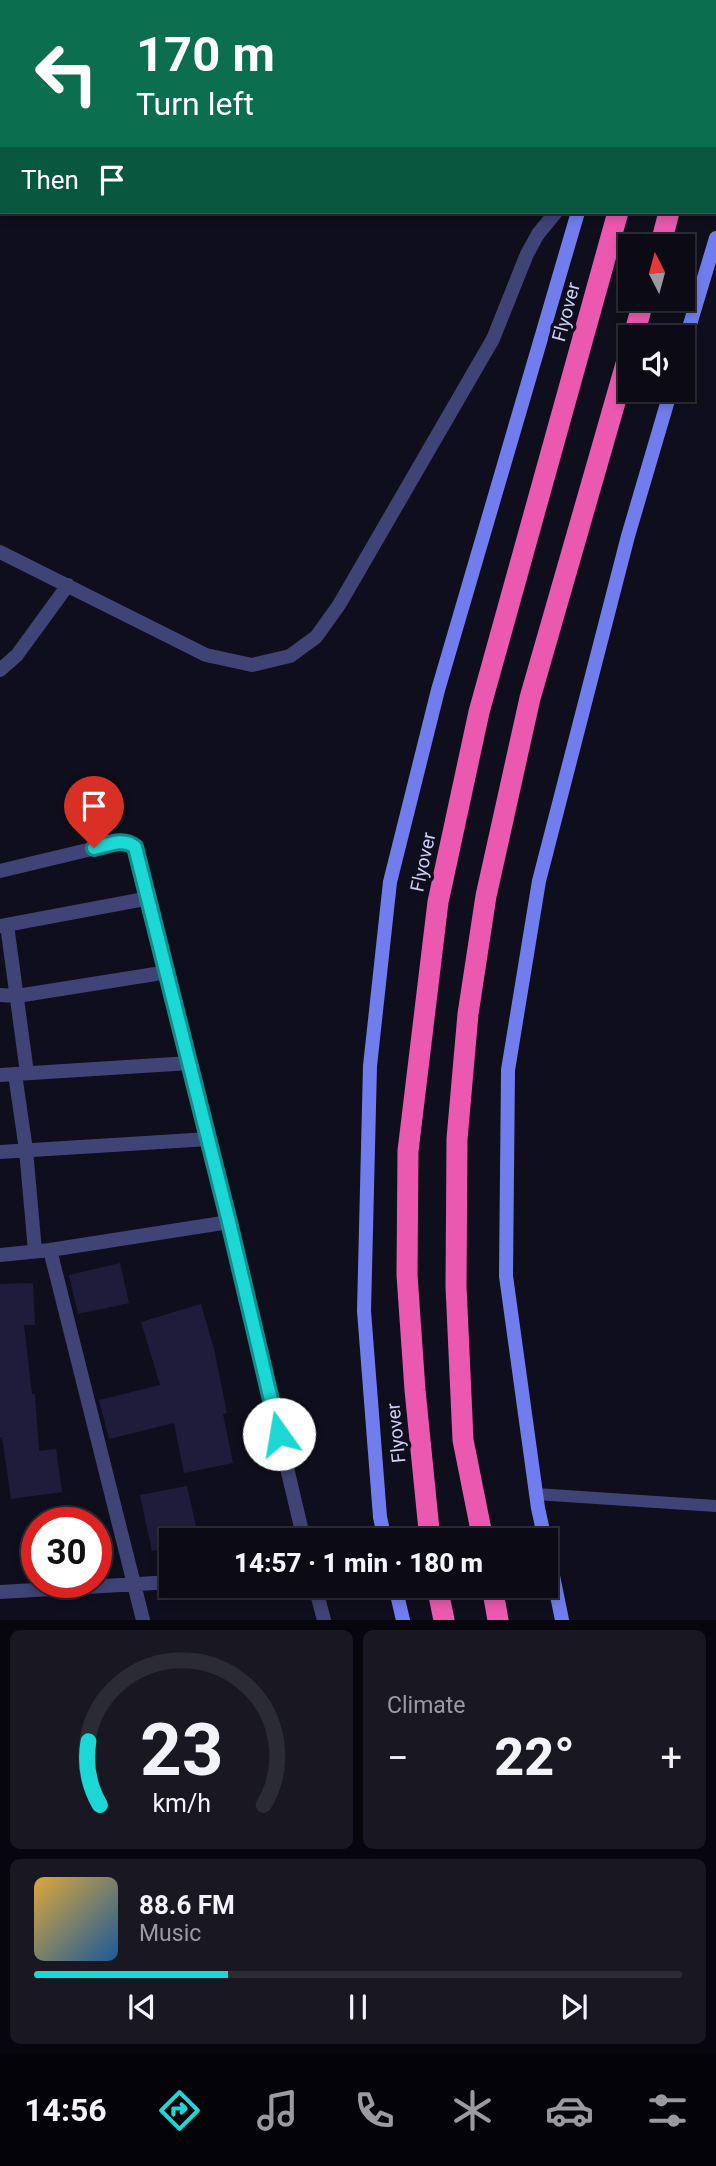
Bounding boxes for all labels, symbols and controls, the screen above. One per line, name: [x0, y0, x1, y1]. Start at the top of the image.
text: 170 m: [136, 26, 275, 83]
icon: left: [21, 28, 112, 119]
text: Turn left: [136, 85, 254, 123]
icon: arrive: [93, 161, 131, 199]
text: Then: [21, 165, 79, 195]
north arrow: [618, 234, 695, 312]
map controls: [618, 234, 695, 402]
street label: Flyover: [547, 279, 585, 344]
button: sound: [618, 325, 695, 402]
pin: [64, 776, 124, 848]
icon: arrive: [75, 787, 113, 825]
street label: Flyover: [405, 830, 441, 894]
position arrow: [242, 1397, 316, 1471]
street label: Flyover: [381, 1401, 411, 1464]
speed limit sign: 30: [21, 1507, 112, 1598]
text: 14:57 · 1 min · 180 m: [234, 1548, 483, 1578]
text: Climate: [387, 1692, 466, 1719]
text: 23: [140, 1708, 223, 1794]
text: 22°: [494, 1727, 575, 1788]
text: −: [387, 1736, 409, 1780]
text: +: [660, 1736, 682, 1780]
text: km/h: [152, 1789, 211, 1818]
text: 88.6 FM: [139, 1890, 235, 1920]
text: Music: [139, 1920, 201, 1947]
icon: previous: [123, 1988, 161, 2026]
icon: pause: [339, 1988, 377, 2026]
icon: next: [555, 1988, 593, 2026]
icon: directions: [155, 2086, 204, 2135]
icon: music: [253, 2086, 302, 2135]
icon: phone: [350, 2086, 399, 2135]
icon: climate: [448, 2086, 497, 2135]
icon: car: [545, 2086, 594, 2135]
icon: filters: [643, 2086, 692, 2135]
text: 14:56: [24, 2091, 107, 2129]

